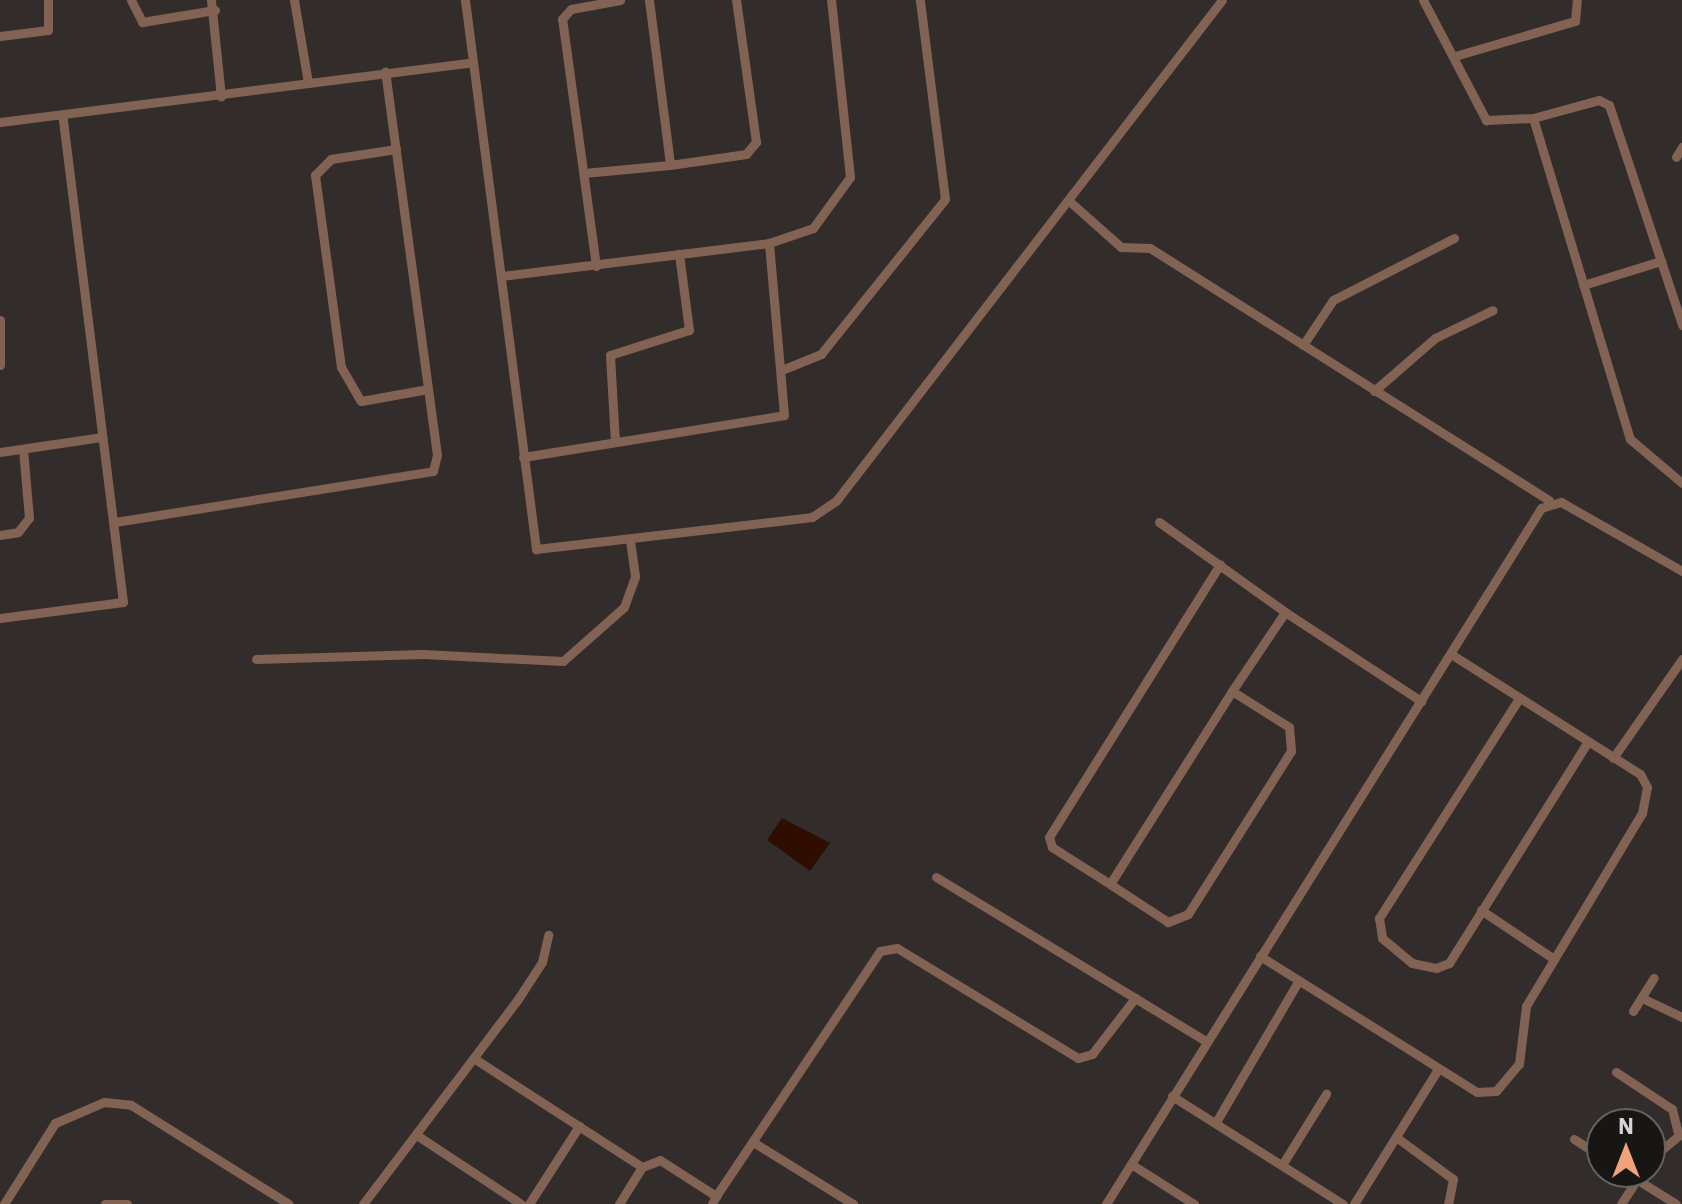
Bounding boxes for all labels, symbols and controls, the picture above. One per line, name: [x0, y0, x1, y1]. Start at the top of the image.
north arrow: [1586, 1108, 1666, 1188]
text: N: [1618, 1111, 1634, 1140]

